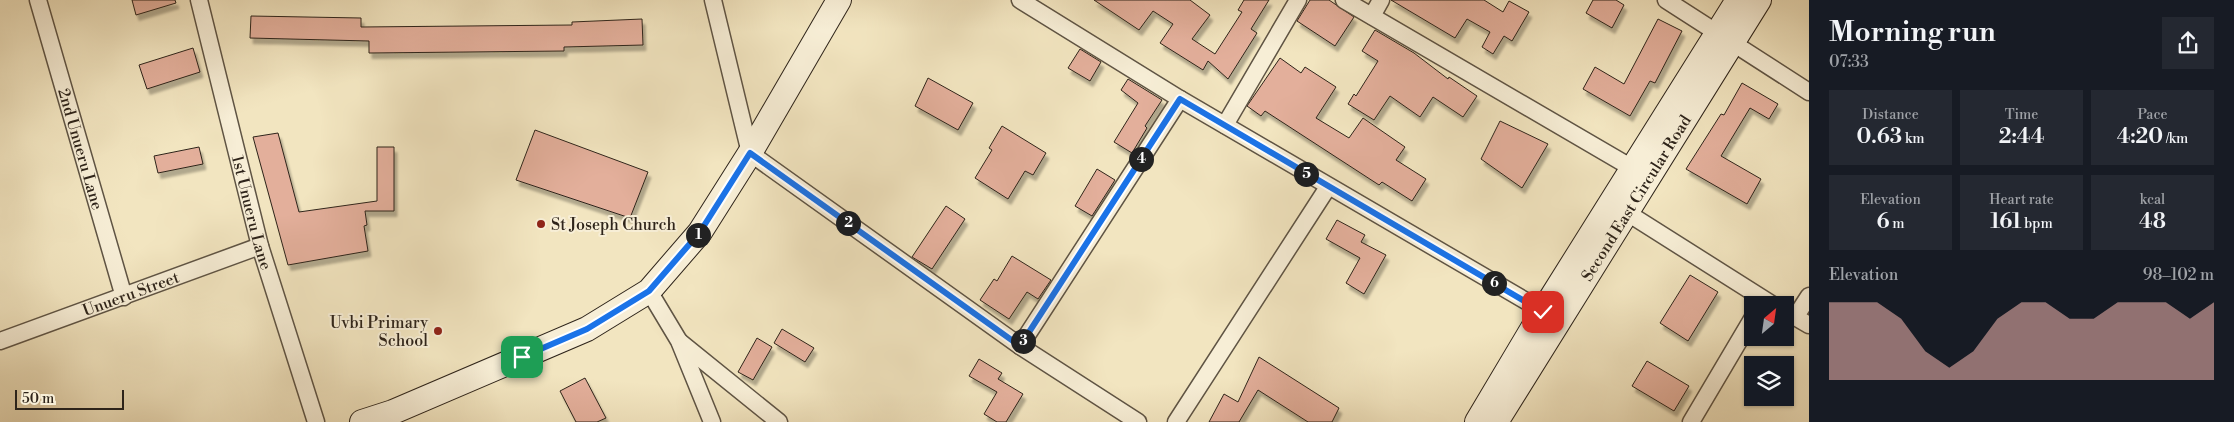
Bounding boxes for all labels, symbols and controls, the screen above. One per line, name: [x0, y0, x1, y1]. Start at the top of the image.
text: Morning run: [1829, 15, 1996, 50]
button: share: [2162, 17, 2214, 69]
text: 07:33: [1829, 52, 1869, 72]
street label: 2nd Unueru Lane: [53, 86, 107, 212]
text: Distance: [1862, 106, 1919, 124]
text: Time: [2005, 106, 2038, 124]
text: Pace: [2137, 106, 2168, 124]
street label: Second East Circular Road: [1577, 112, 1696, 285]
text: 0.63: [1856, 124, 1902, 150]
text: 2:44: [1999, 124, 2044, 150]
text: 4:20: [2117, 124, 2163, 150]
text: km: [1902, 130, 1925, 148]
text: /km: [2163, 130, 2188, 148]
pin: 4: [1128, 146, 1154, 172]
text: 4: [1137, 150, 1146, 168]
street label: 1st Unueru Lane: [227, 153, 276, 272]
pin: 5: [1294, 162, 1318, 186]
text: 5: [1302, 165, 1311, 183]
text: Elevation: [1860, 191, 1921, 209]
text: Heart rate: [1989, 191, 2054, 209]
text: kcal: [2140, 191, 2165, 209]
text: 6: [1876, 209, 1889, 235]
text: 161: [1990, 209, 2021, 235]
text: 48: [2139, 209, 2166, 235]
pin: 2: [836, 210, 860, 236]
text: 2: [844, 214, 853, 232]
place label: St Joseph Church: [551, 215, 676, 235]
text: m: [1889, 215, 1905, 233]
text: bpm: [2021, 215, 2053, 233]
marker: St Joseph Church: [535, 218, 547, 230]
pin: 1: [686, 222, 710, 248]
text: 1: [695, 226, 702, 244]
text: Elevation: [1829, 265, 1898, 285]
text: 98–102 m: [2143, 265, 2214, 285]
street label: Unueru Street: [80, 267, 182, 321]
pin: 6: [1482, 270, 1506, 296]
text: 6: [1490, 274, 1499, 292]
pin: [1522, 291, 1564, 333]
north arrow: [1744, 296, 1794, 346]
map controls: [1744, 296, 1794, 406]
icon: check: [1529, 298, 1557, 326]
place label: Uvbi Primary School: [330, 313, 428, 351]
marker: Uvbi Primary School: [432, 325, 444, 337]
pin: 3: [1010, 328, 1036, 354]
text: 3: [1019, 332, 1028, 350]
pin: [501, 336, 543, 378]
icon: arrive: [508, 343, 536, 371]
button: layers: [1744, 356, 1794, 406]
scale bar: [15, 387, 124, 410]
text: 50 m: [22, 390, 54, 408]

